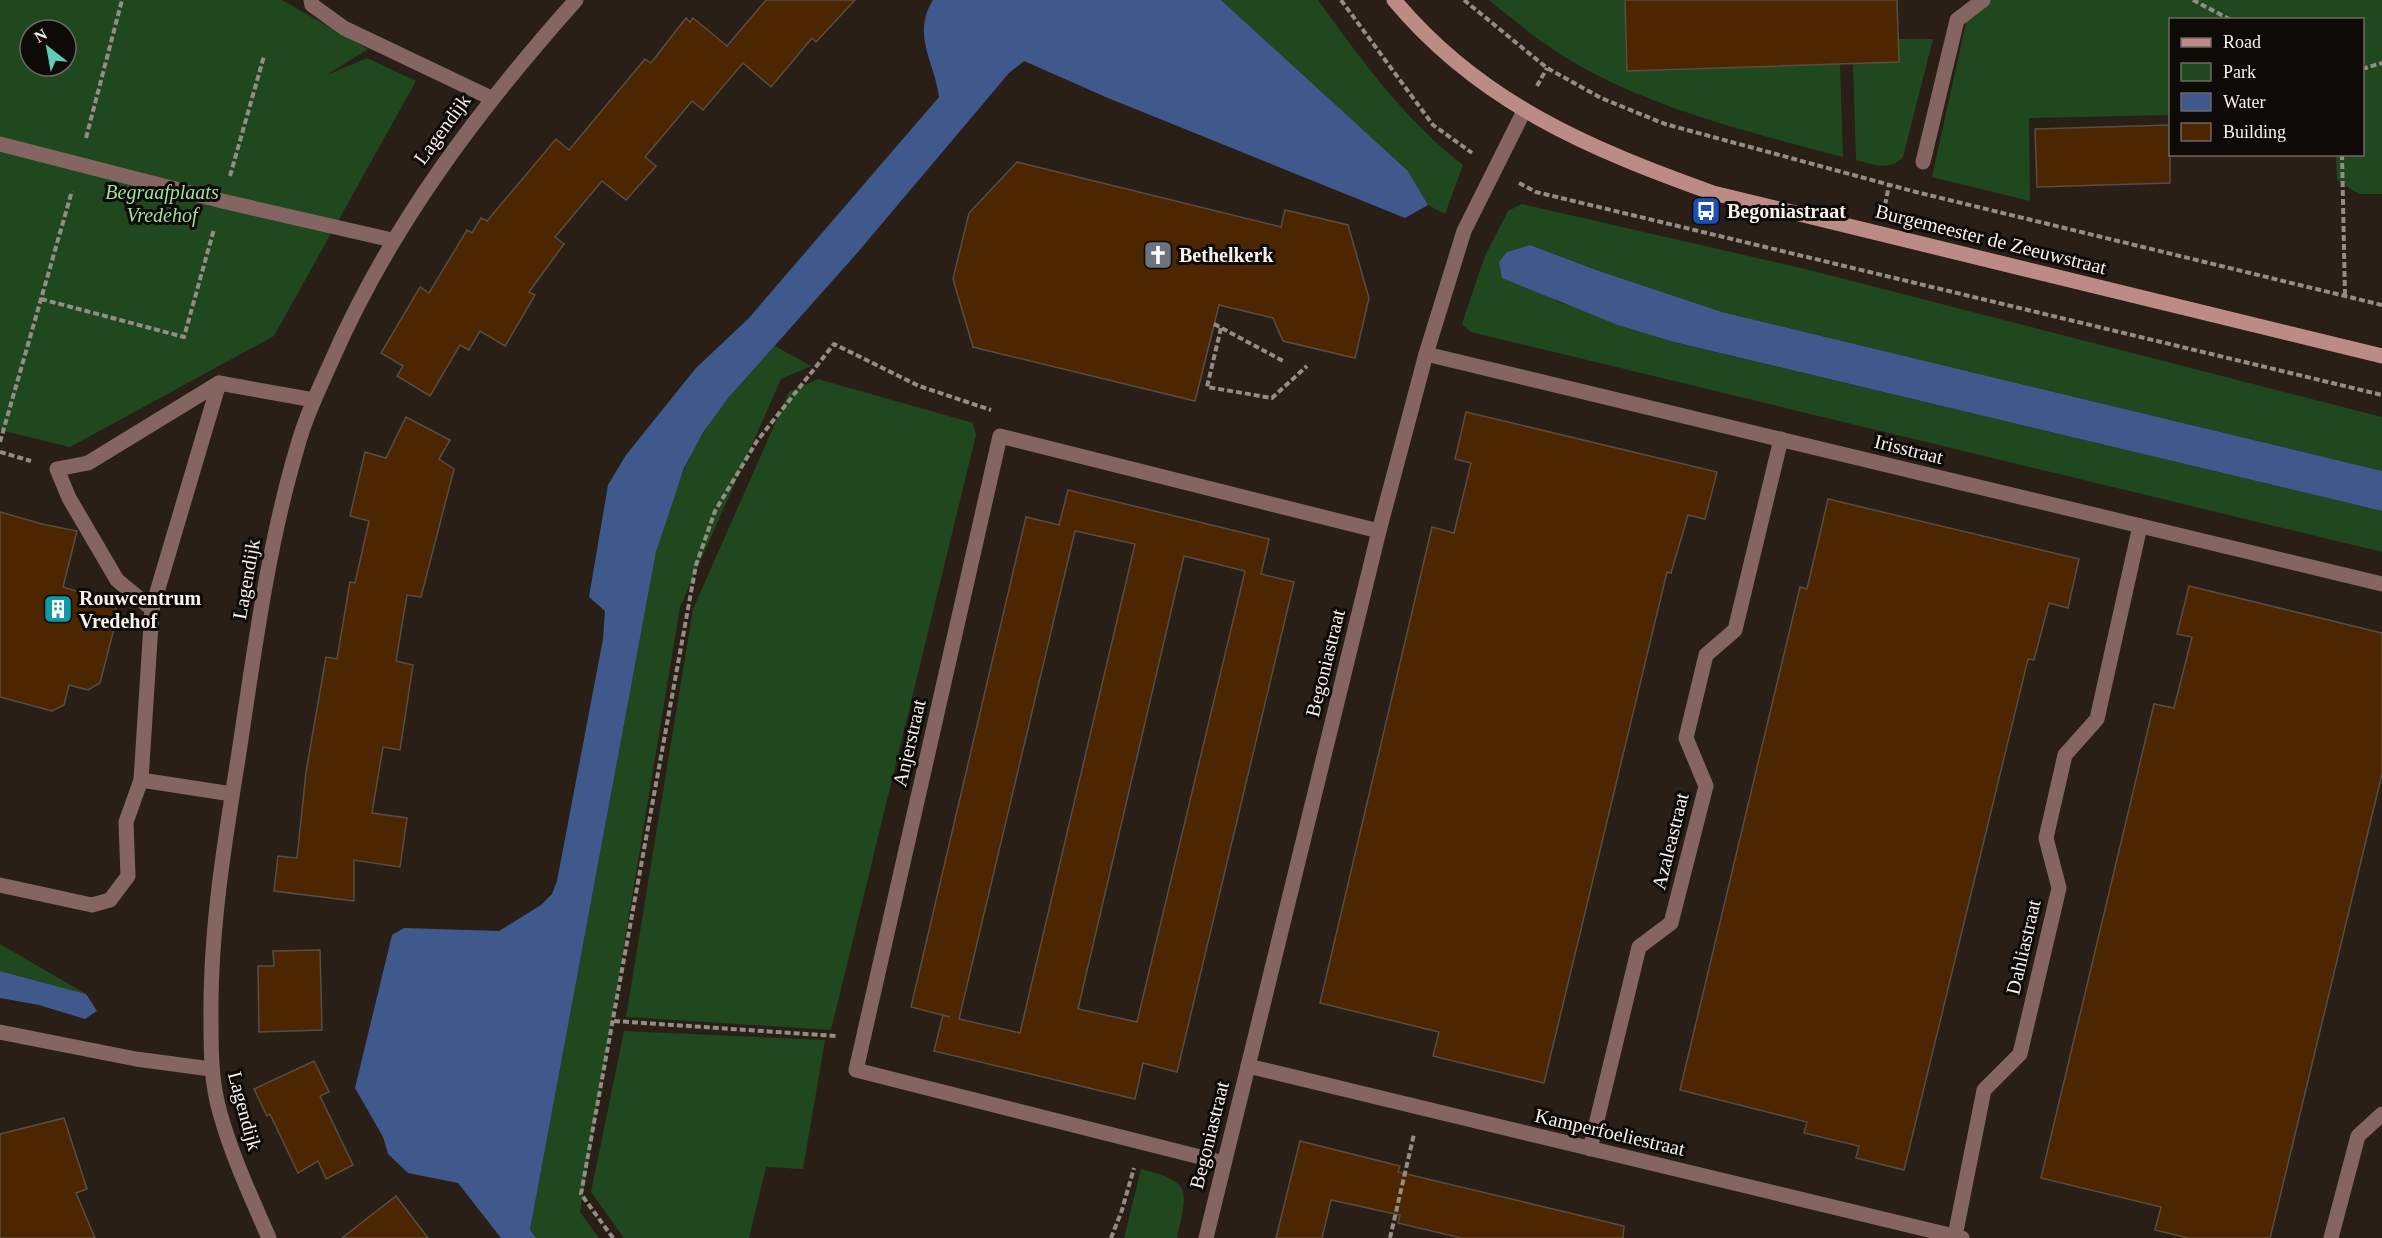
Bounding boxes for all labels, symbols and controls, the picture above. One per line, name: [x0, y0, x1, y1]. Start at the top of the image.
north arrow: [18, 18, 78, 78]
legend: [2169, 18, 2364, 156]
text: N: [31, 25, 50, 46]
text: Road: [2223, 32, 2261, 52]
text: Park: [2223, 62, 2256, 82]
street label: Lagendijk: [409, 90, 476, 169]
text: Water: [2223, 92, 2266, 112]
text: Building: [2223, 122, 2286, 142]
park label: Begraafplaats Vredehof: [105, 181, 219, 227]
bus stop icon: Begoniastraat: [1690, 195, 1722, 227]
place label: Begoniastraat: [1727, 200, 1846, 223]
street label: Burgemeester de Zeeuwstraat: [1873, 200, 2109, 279]
church icon: Bethelkerk: [1142, 239, 1174, 271]
place label: Bethelkerk: [1179, 244, 1274, 266]
street label: Irisstraat: [1872, 430, 1946, 468]
street label: Lagendijk: [228, 537, 265, 621]
place label: Rouwcentrum Vredehof: [79, 587, 202, 632]
building icon: Rouwcentrum Vredehof: [42, 593, 74, 625]
street label: Begoniastraat: [1301, 607, 1350, 719]
street label: Anjerstraat: [888, 697, 931, 789]
street label: Azaleastraat: [1647, 790, 1693, 892]
street label: Dahliastraat: [2001, 897, 2045, 997]
street label: Lagendijk: [223, 1069, 266, 1153]
street label: Begoniastraat: [1185, 1079, 1234, 1191]
street label: Kamperfoeliestraat: [1533, 1104, 1688, 1161]

